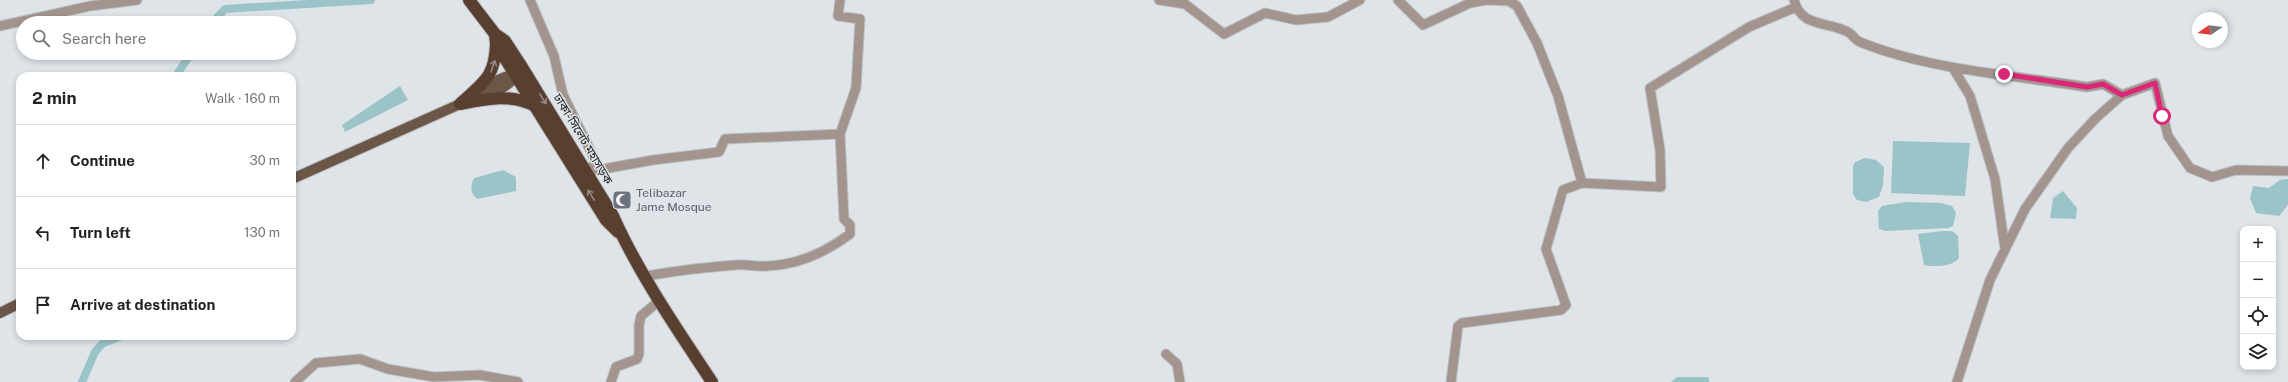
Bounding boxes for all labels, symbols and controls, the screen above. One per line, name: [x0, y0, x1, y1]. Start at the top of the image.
north arrow: [2192, 12, 2228, 48]
search box: [16, 16, 296, 60]
icon: search: [30, 27, 52, 49]
text: Search here: [62, 30, 146, 47]
one-way arrow: [490, 61, 498, 73]
route end: [1995, 65, 2013, 83]
text: 2 min: [32, 88, 77, 108]
street label: ঢাকা-সিলেট মহাসড়ক: [550, 90, 617, 187]
text: Walk · 160 m: [205, 91, 280, 106]
one-way arrow: [539, 93, 547, 105]
route start: [2153, 107, 2171, 125]
icon: ahead: [32, 150, 54, 172]
text: Continue: [70, 152, 135, 169]
text: 30 m: [250, 153, 280, 168]
place label: Telibazar Jame Mosque: [636, 186, 712, 214]
one-way arrow: [586, 189, 594, 201]
mosque icon: Telibazar Jame Mosque: [611, 189, 633, 211]
icon: left: [32, 222, 54, 244]
text: Turn left: [70, 224, 131, 241]
text: 130 m: [244, 225, 280, 240]
map controls: [2240, 226, 2276, 370]
button: +: [2240, 226, 2276, 262]
button: −: [2240, 262, 2276, 298]
icon: arrive: [32, 294, 54, 316]
text: Arrive at destination: [70, 296, 215, 313]
button: locate: [2240, 298, 2276, 334]
button: layers: [2240, 334, 2276, 370]

